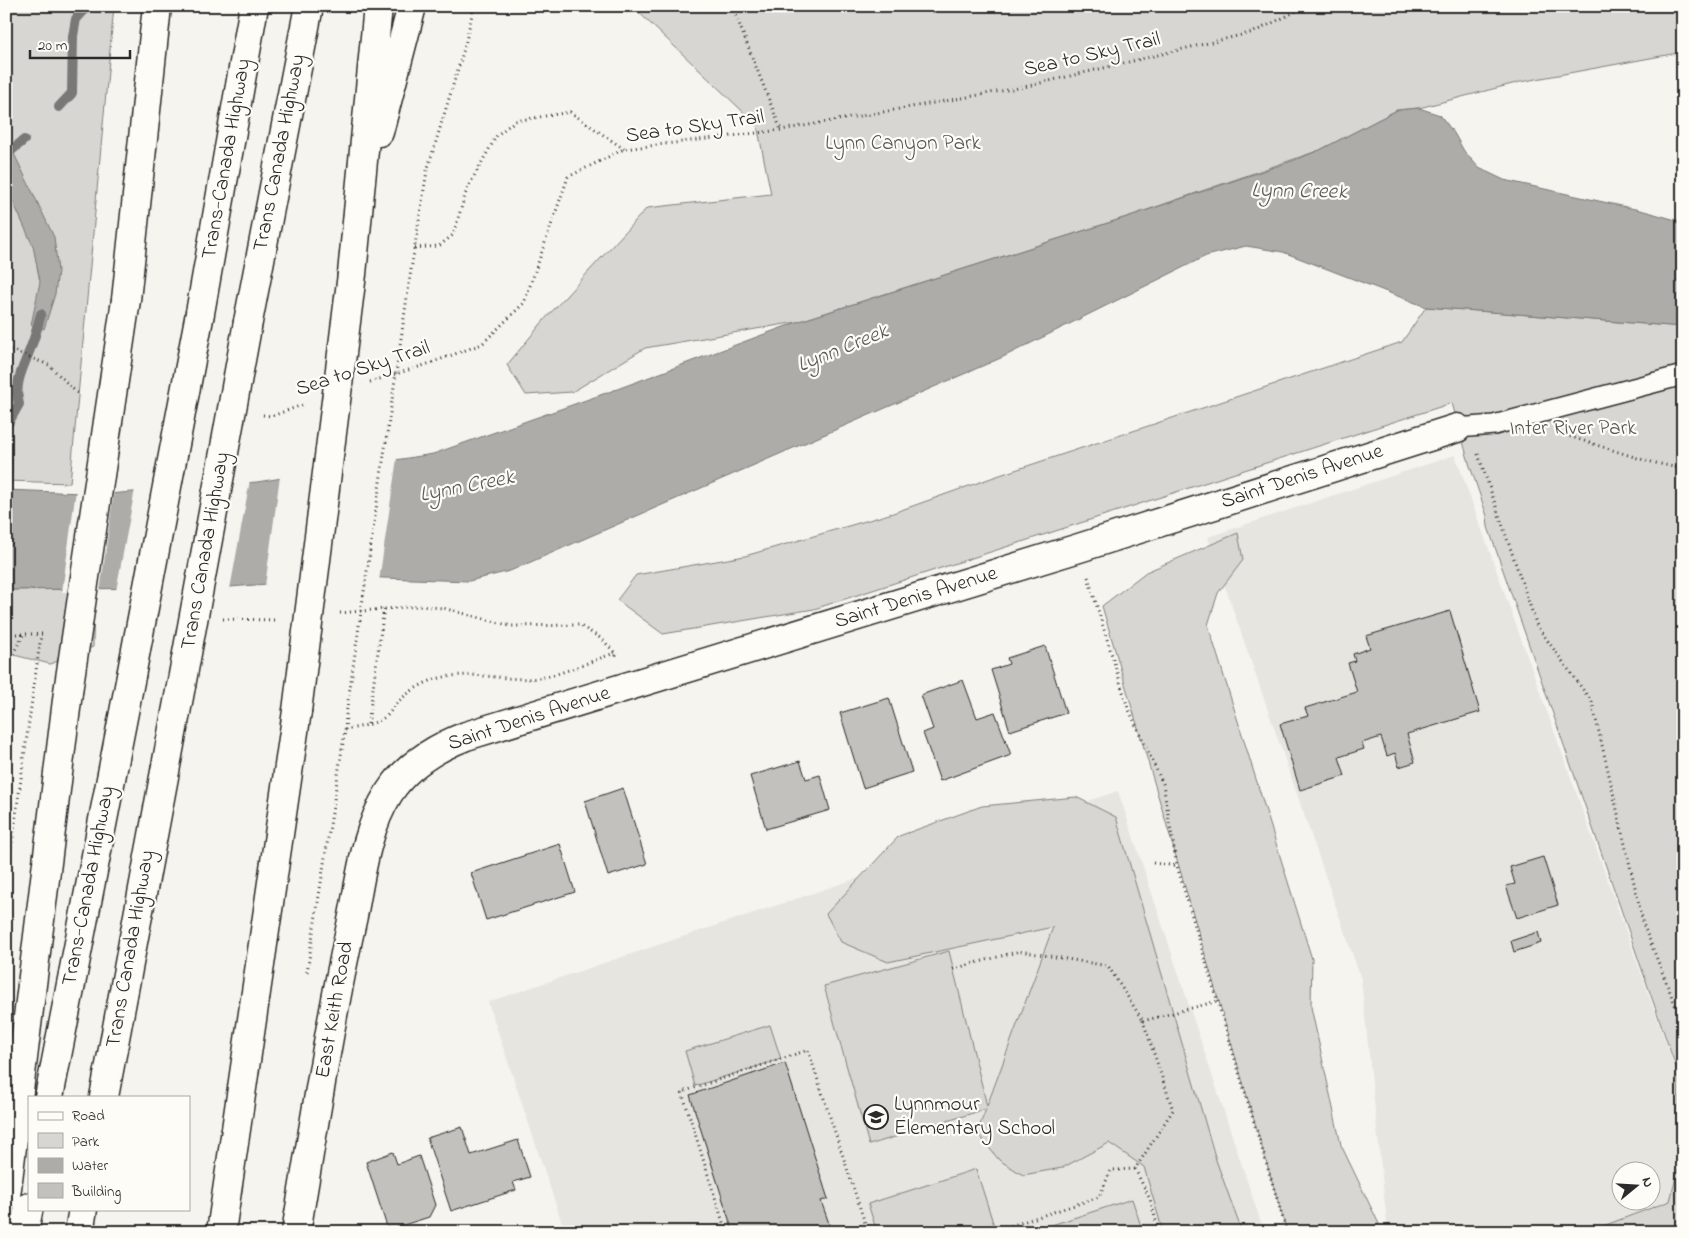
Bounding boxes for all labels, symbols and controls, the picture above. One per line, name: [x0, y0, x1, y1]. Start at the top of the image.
street label: Sea to Sky Trail: [1021, 25, 1164, 87]
scale bar: [30, 28, 130, 60]
text: 20 m: [38, 35, 68, 57]
street label: Trans Canada Highway: [246, 52, 316, 255]
street label: Trans-Canada Highway: [195, 56, 261, 262]
street label: Sea to Sky Trail: [624, 102, 766, 154]
park label: Lynn Canyon Park: [825, 129, 981, 161]
water label: Lynn Creek: [1251, 175, 1349, 209]
water label: Lynn Creek: [793, 316, 895, 382]
street label: Sea to Sky Trail: [292, 333, 435, 407]
park label: Inter River Park: [1510, 414, 1637, 444]
street label: Saint Denis Avenue: [1217, 436, 1388, 517]
street label: Trans Canada Highway: [174, 450, 240, 653]
water label: Lynn Creek: [417, 462, 518, 512]
street label: Saint Denis Avenue: [831, 559, 1002, 637]
street label: Saint Denis Avenue: [444, 678, 615, 759]
street label: Trans-Canada Highway: [55, 783, 125, 989]
street label: Trans Canada Highway: [99, 848, 165, 1051]
street label: East Keith Road: [308, 939, 362, 1081]
place label: Lynnmour Elementary School: [894, 1090, 1055, 1146]
legend: [28, 1096, 190, 1210]
school or university icon: Lynnmour Elementary School: [863, 1104, 889, 1130]
text: Road: [72, 1105, 105, 1127]
text: Park: [72, 1131, 100, 1153]
text: Water: [72, 1155, 108, 1177]
north arrow: [1612, 1160, 1662, 1210]
text: N: [1635, 1175, 1658, 1190]
text: Building: [71, 1181, 121, 1204]

